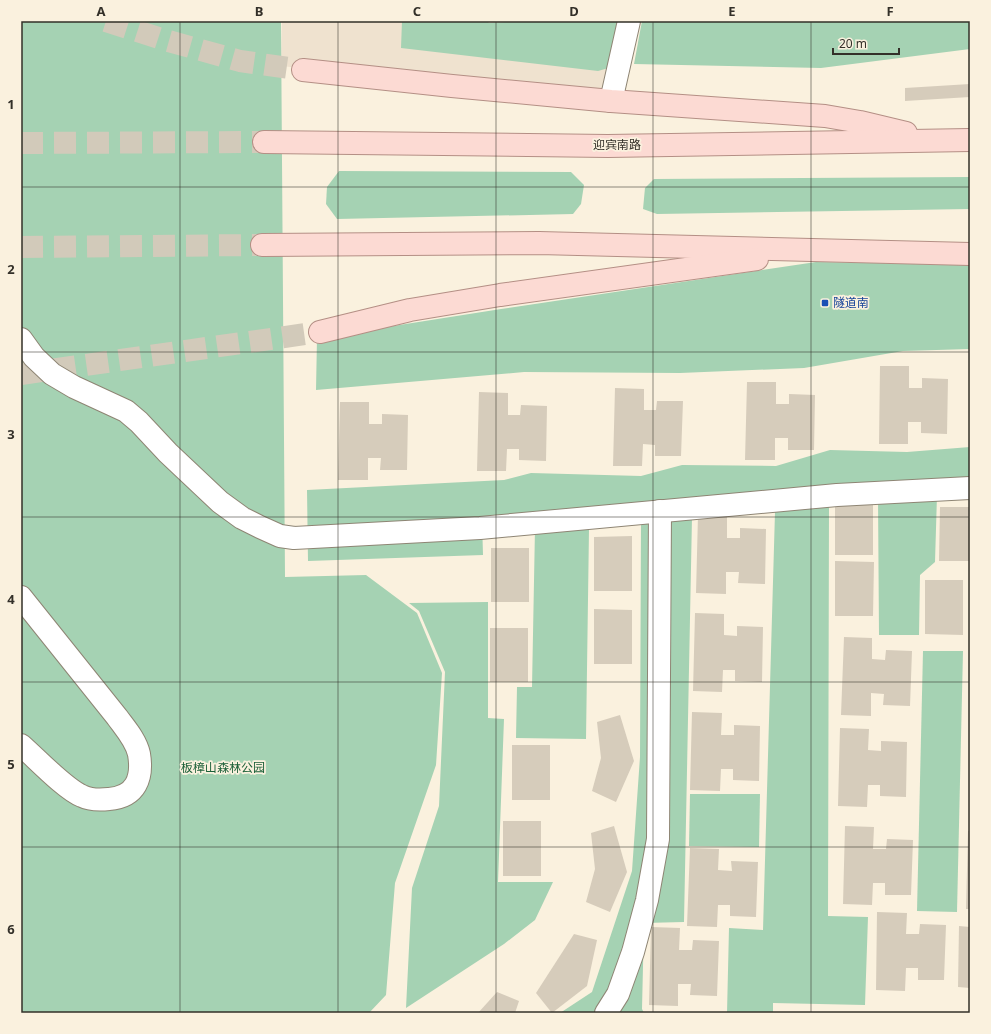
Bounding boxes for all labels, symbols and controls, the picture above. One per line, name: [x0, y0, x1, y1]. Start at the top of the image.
text: A: [97, 2, 106, 20]
text: B: [255, 2, 263, 20]
text: C: [413, 2, 421, 20]
text: D: [569, 2, 579, 20]
text: E: [728, 2, 736, 20]
text: F: [886, 2, 894, 20]
scale bar: [833, 30, 899, 56]
text: 20 m: [839, 35, 867, 52]
text: 1: [7, 95, 15, 113]
street label: 迎宾南路: [593, 136, 641, 153]
text: 2: [7, 260, 15, 278]
place label: 隧道南: [833, 294, 869, 311]
marker: 隧道南: [820, 298, 830, 308]
text: 3: [7, 425, 15, 443]
text: 4: [7, 590, 15, 608]
text: 5: [7, 755, 15, 773]
park label: 板樟山森林公园: [181, 759, 265, 776]
text: 6: [7, 920, 15, 938]

